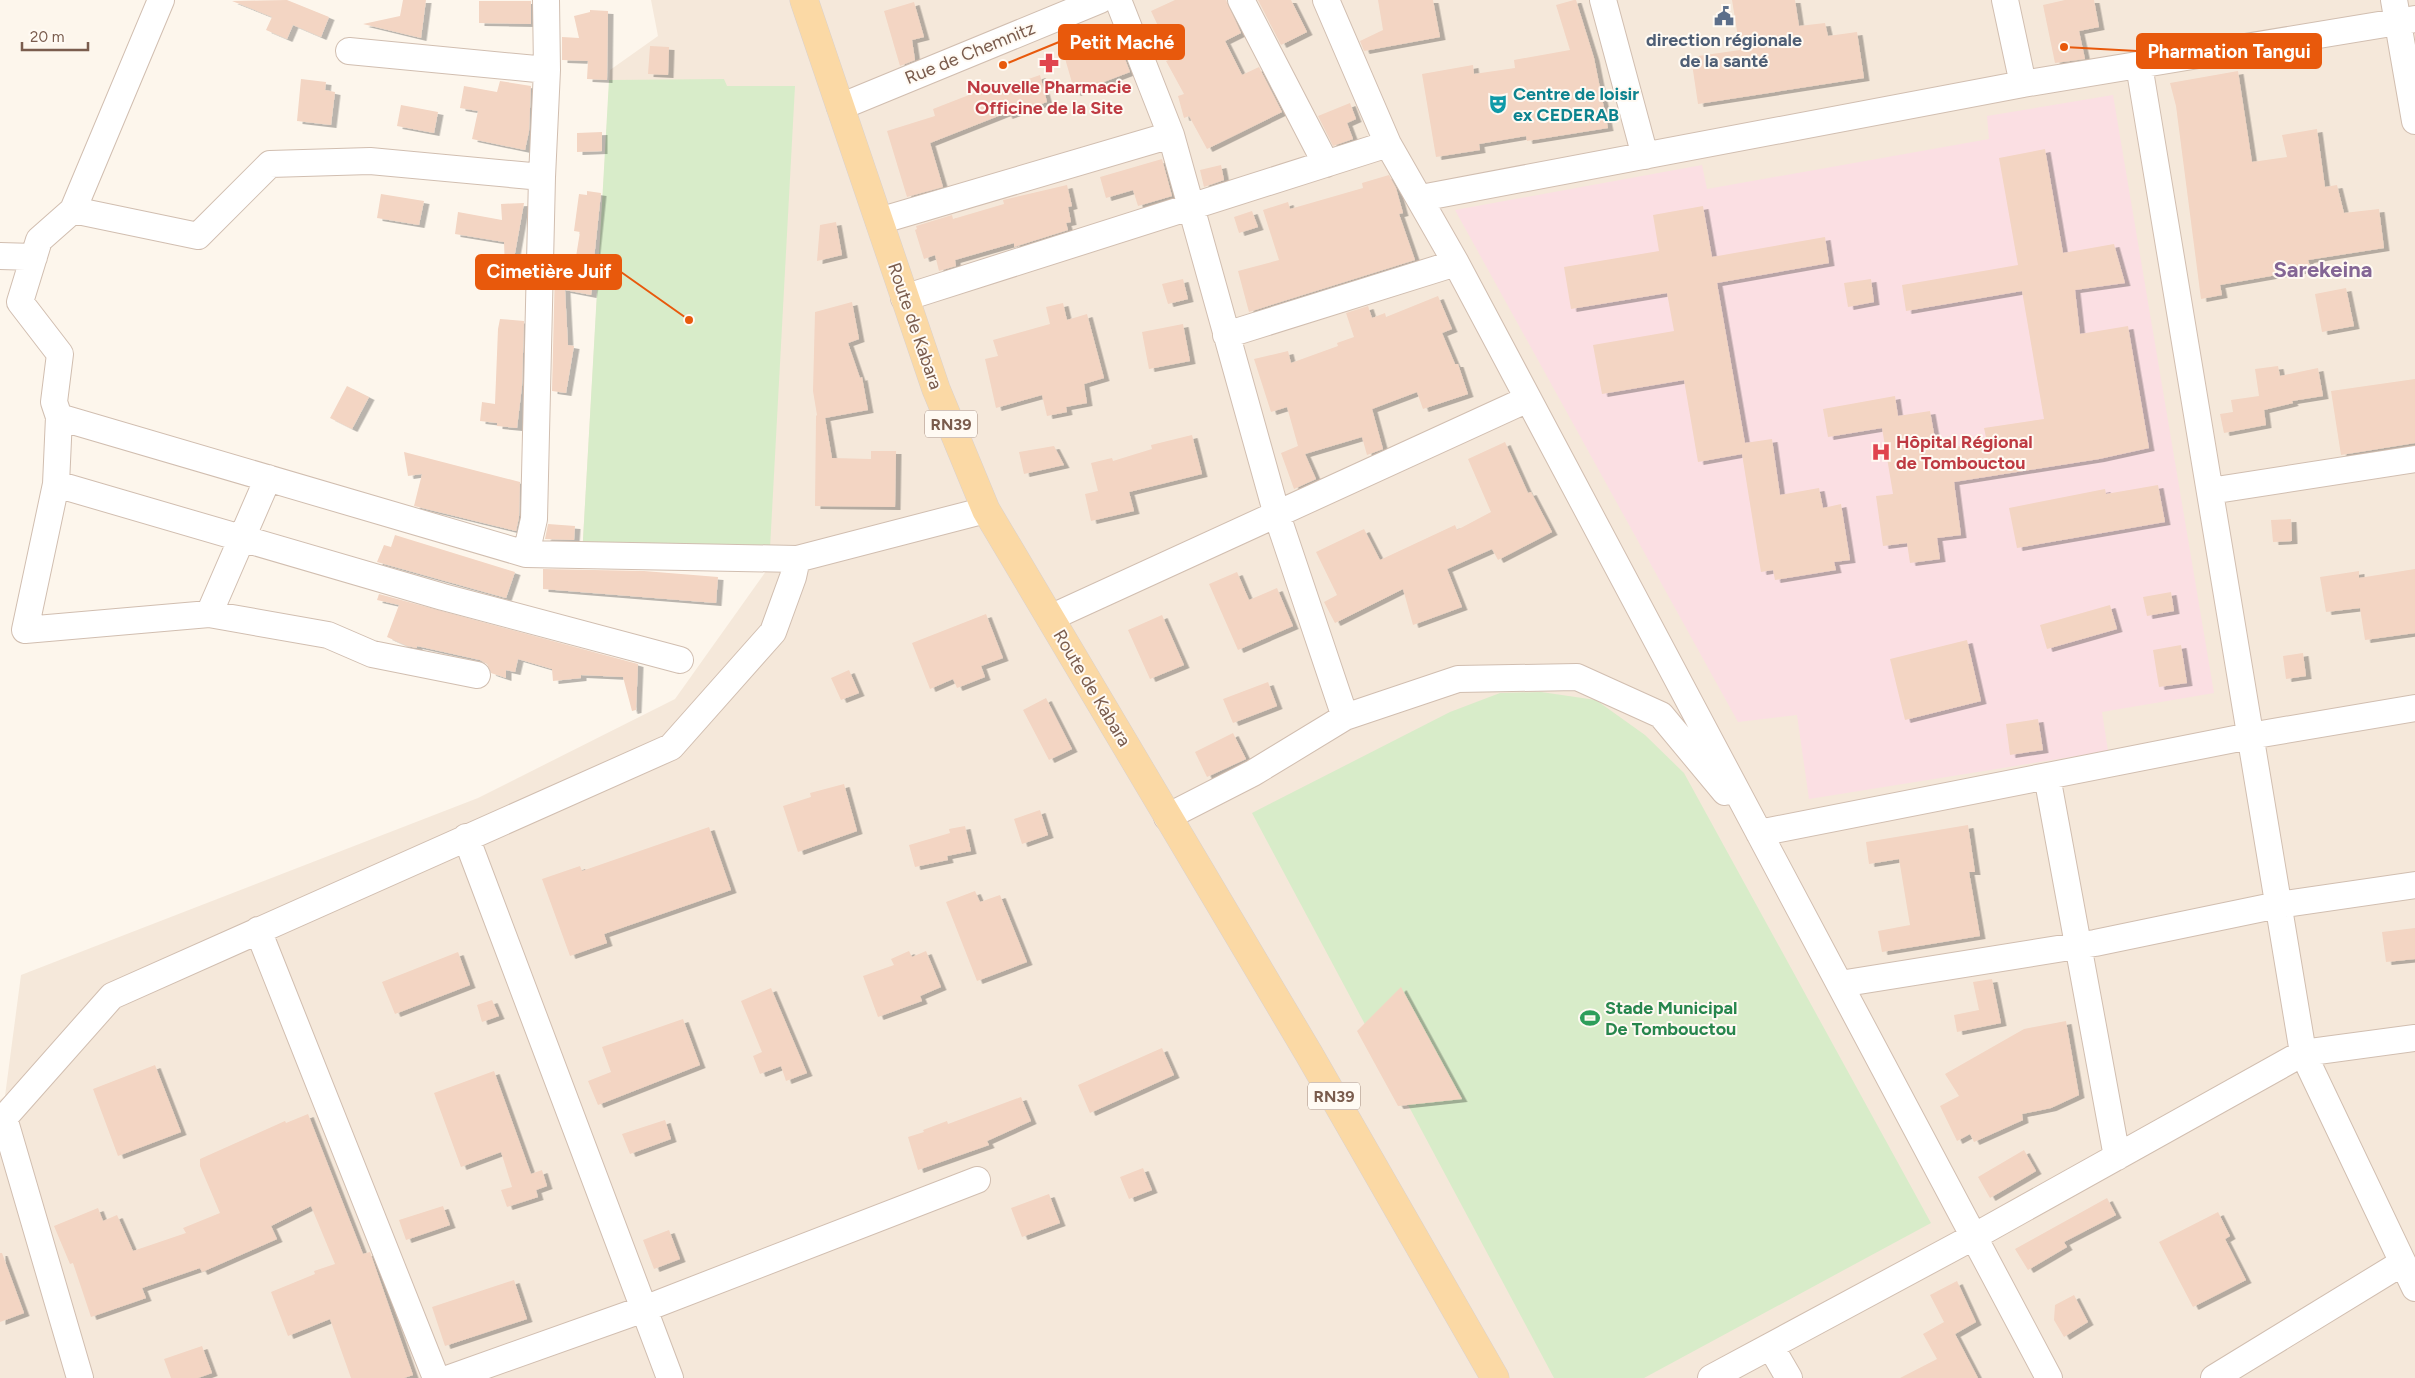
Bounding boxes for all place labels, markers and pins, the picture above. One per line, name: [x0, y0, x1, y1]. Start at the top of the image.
public building icon: direction régionale de la santé: [1713, 5, 1735, 27]
callout: Petit Maché: [1059, 25, 1184, 59]
place label: direction régionale de la santé: [1646, 29, 1802, 72]
callout: Pharmation Tangui: [2137, 34, 2321, 68]
pharmacy icon: Nouvelle Pharmacie Officine de la Site: [1038, 52, 1060, 74]
place label: Nouvelle Pharmacie Officine de la Site: [967, 76, 1131, 119]
place label: Centre de loisir ex CEDERAB: [1513, 83, 1639, 126]
theatre icon: Centre de loisir ex CEDERAB: [1487, 93, 1509, 115]
callout: Cimetière Juif: [476, 255, 621, 289]
place label: Hôpital Régional de Tombouctou: [1896, 431, 2033, 474]
hospital icon: Hôpital Régional de Tombouctou: [1870, 441, 1892, 463]
place label: Stade Municipal De Tombouctou: [1605, 997, 1738, 1040]
sports icon: Stade Municipal De Tombouctou: [1579, 1007, 1601, 1029]

